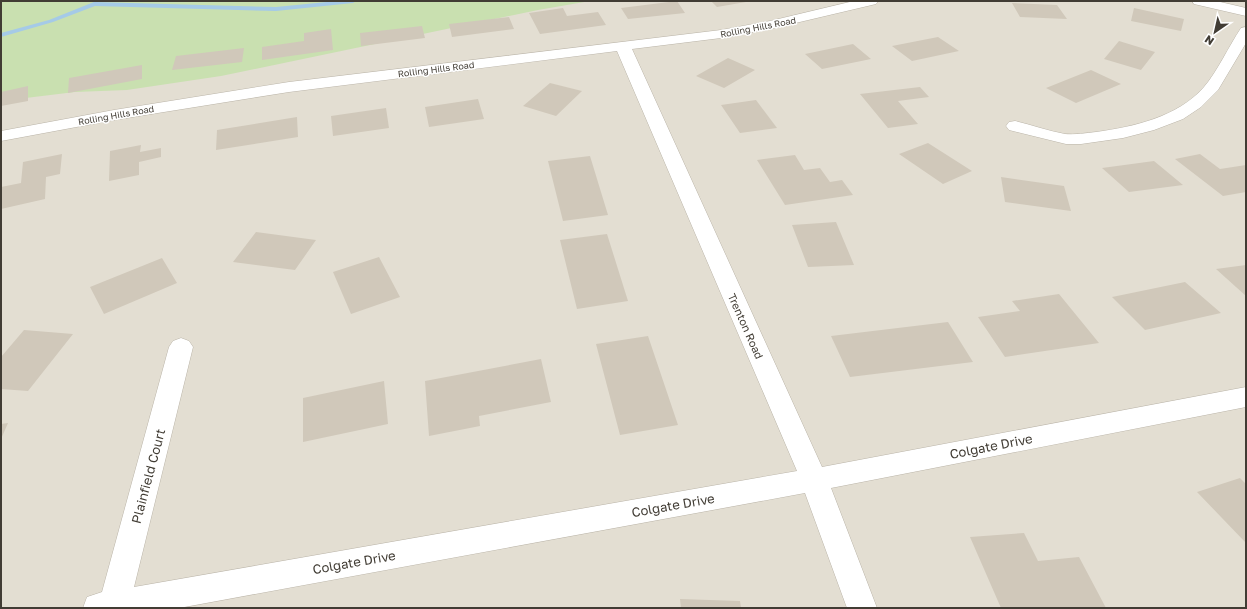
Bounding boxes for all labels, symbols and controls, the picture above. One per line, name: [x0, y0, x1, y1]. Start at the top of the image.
north arrow: [1195, 12, 1235, 52]
street label: Rolling Hills Road: [719, 14, 797, 40]
text: N: [1202, 33, 1216, 48]
street label: Rolling Hills Road: [397, 59, 475, 79]
street label: Rolling Hills Road: [77, 103, 155, 127]
street label: Trenton Road: [726, 291, 766, 361]
street label: Plainfield Court: [128, 427, 168, 525]
street label: Colgate Drive: [948, 430, 1034, 462]
street label: Colgate Drive: [630, 490, 716, 520]
street label: Colgate Drive: [311, 547, 397, 577]

